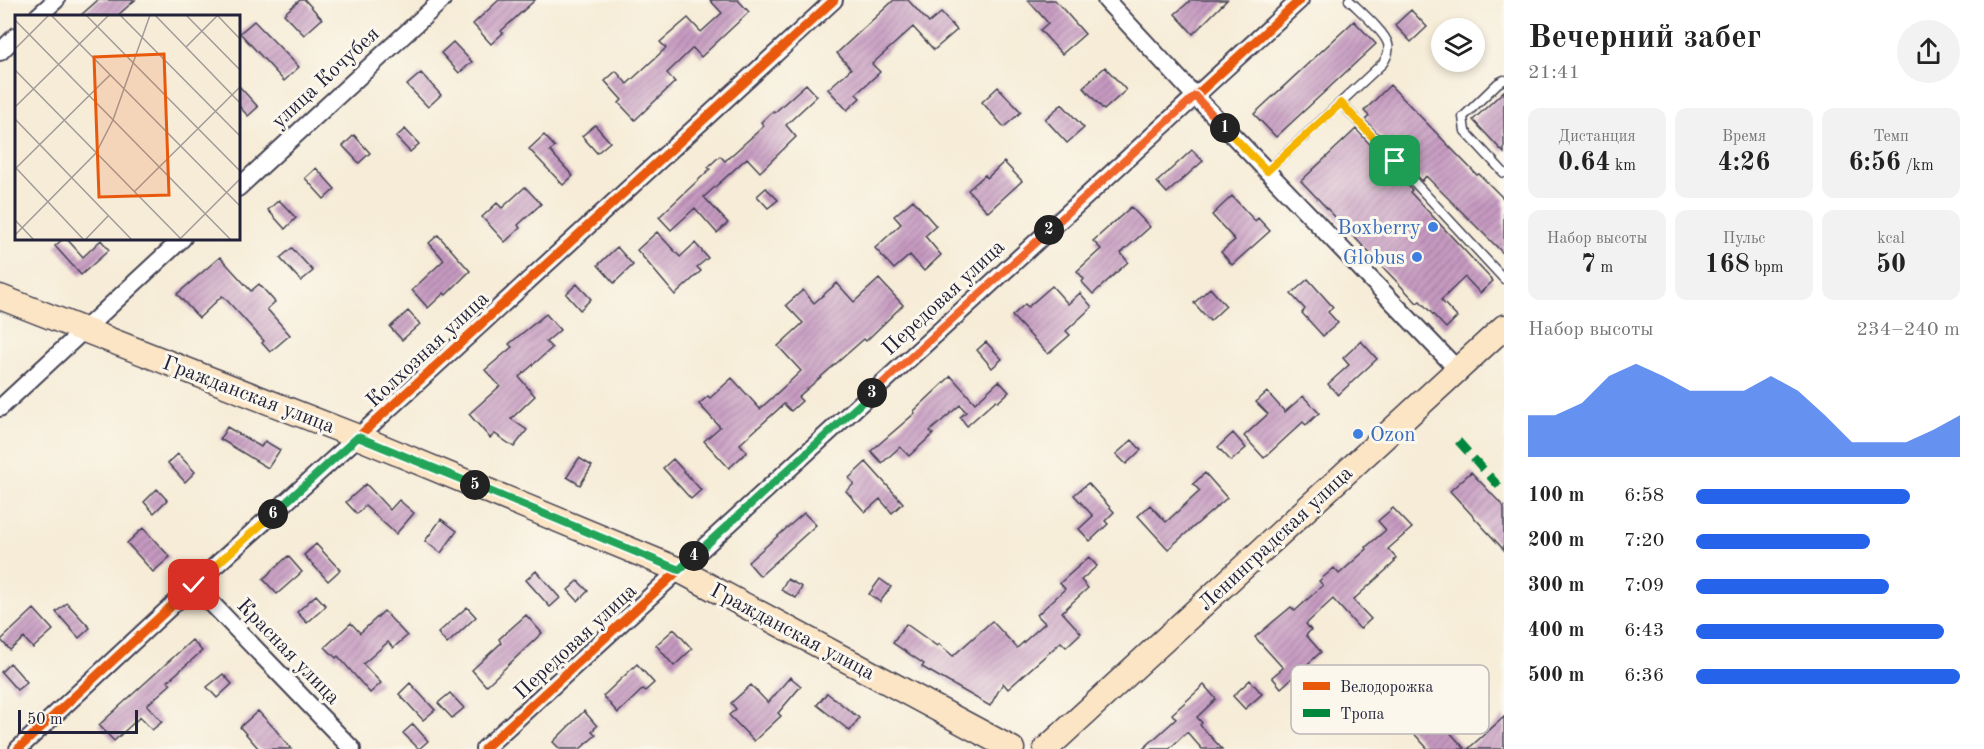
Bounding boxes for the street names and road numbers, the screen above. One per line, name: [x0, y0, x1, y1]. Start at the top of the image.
street label: улица Кочубея: [268, 23, 384, 133]
street label: Передовая улица: [879, 236, 1009, 360]
street label: Колхозная улица: [363, 288, 493, 412]
street label: Гражданская улица: [159, 353, 338, 438]
street label: Ленинградская улица: [1195, 463, 1357, 616]
street label: Передовая улица: [511, 580, 641, 704]
street label: Гражданская улица: [707, 580, 878, 684]
street label: Красная улица: [232, 595, 343, 709]

